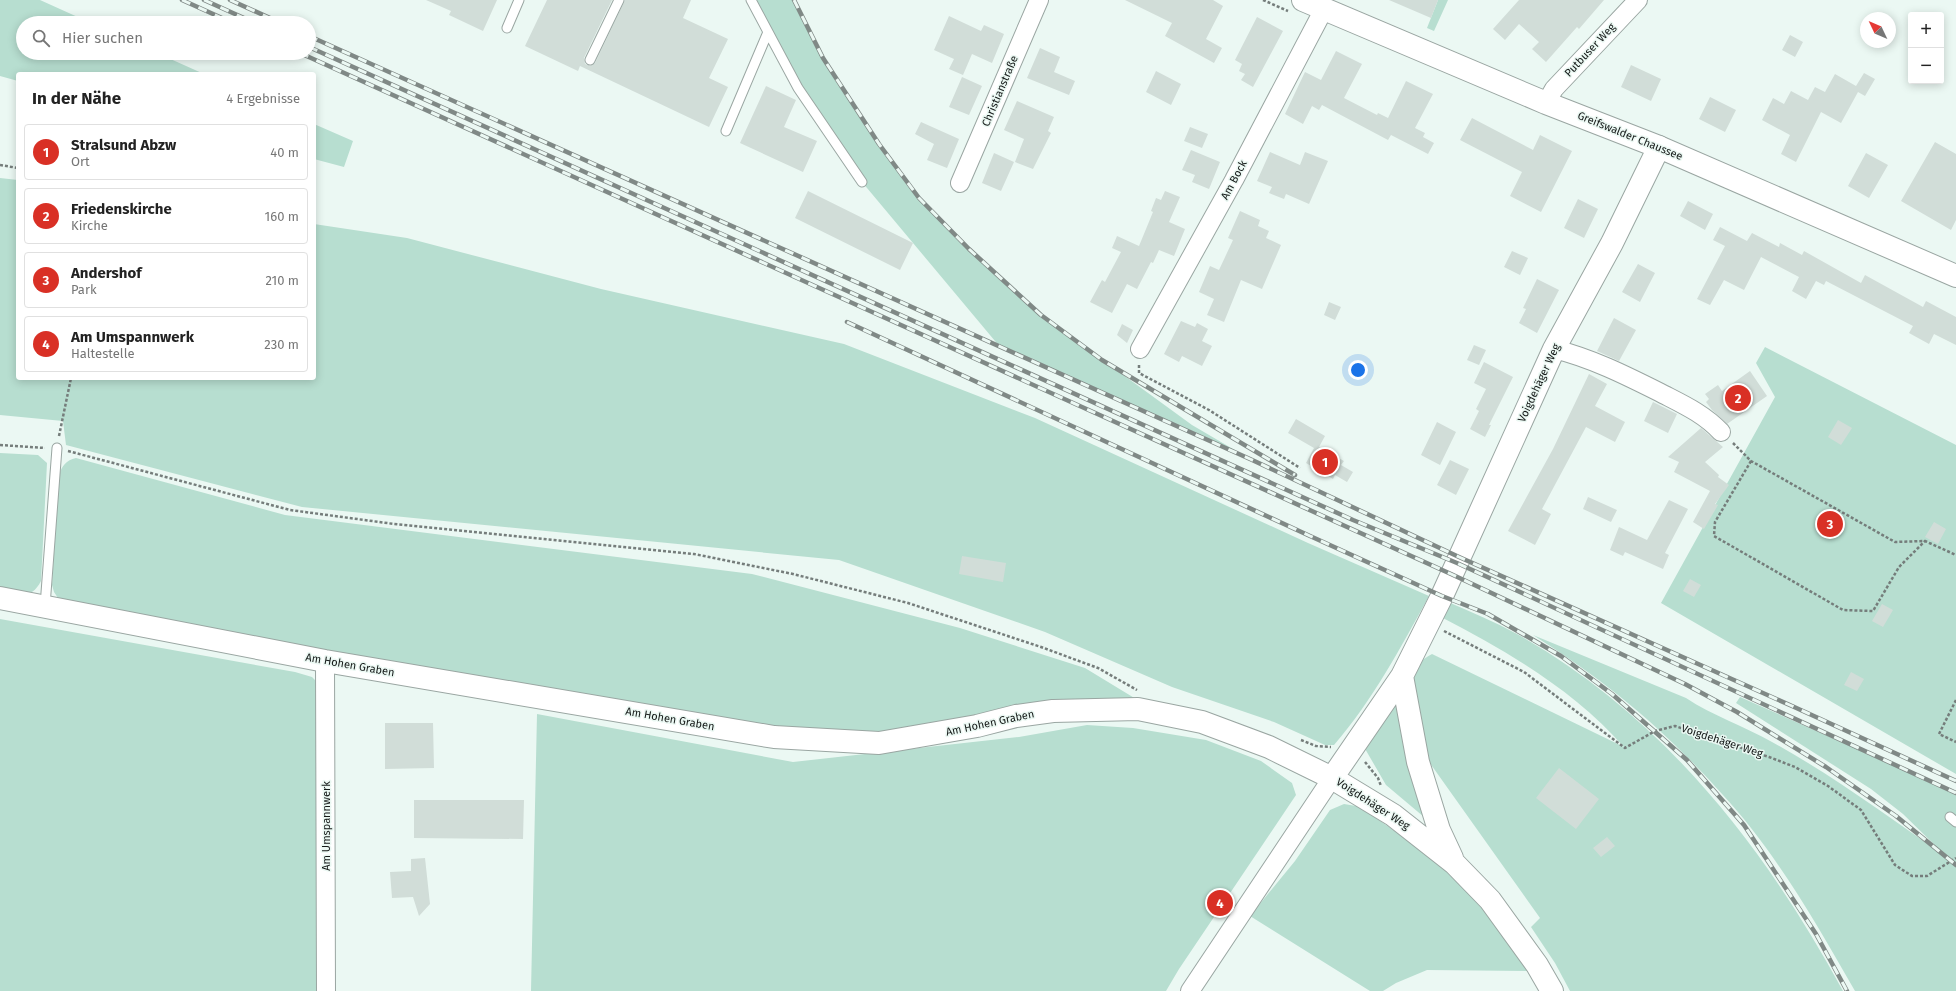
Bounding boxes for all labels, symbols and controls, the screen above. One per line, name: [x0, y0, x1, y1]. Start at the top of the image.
north arrow: [1860, 12, 1896, 48]
map controls: [1908, 12, 1944, 84]
button: +: [1908, 12, 1944, 48]
search box: [16, 16, 316, 60]
street label: Putbuser Weg: [1562, 20, 1618, 79]
icon: search: [30, 27, 52, 49]
text: Hier suchen: [62, 29, 143, 47]
button: −: [1908, 48, 1944, 84]
street label: Christianstraße: [979, 53, 1021, 129]
text: In der Nähe: [32, 88, 121, 109]
text: 4 Ergebnisse: [226, 91, 300, 106]
street label: Greifswalder Chaussee: [1576, 109, 1684, 163]
text: Stralsund Abzw: [71, 136, 176, 154]
text: 1: [43, 145, 49, 160]
text: 40 m: [270, 145, 299, 160]
text: Ort: [71, 154, 90, 169]
street label: Am Bock: [1218, 158, 1250, 202]
text: Friedenskirche: [71, 200, 172, 218]
text: 2: [43, 209, 49, 224]
text: 160 m: [265, 209, 299, 224]
text: Kirche: [71, 218, 108, 233]
text: Andershof: [71, 264, 142, 282]
text: 3: [43, 273, 49, 288]
text: 210 m: [265, 273, 299, 288]
text: Park: [71, 282, 97, 297]
text: Am Umspannwerk: [71, 328, 194, 346]
text: 4: [42, 337, 50, 352]
text: 230 m: [264, 337, 299, 352]
street label: Voigdehäger Weg: [1515, 341, 1563, 424]
text: Haltestelle: [71, 346, 134, 361]
your location: [1348, 360, 1368, 380]
pin: 2: [1725, 383, 1751, 413]
pin: 1: [1312, 447, 1338, 477]
pin: 3: [1817, 509, 1843, 539]
street label: Am Hohen Graben: [304, 651, 396, 679]
street label: Am Hohen Graben: [624, 705, 716, 733]
street label: Am Hohen Graben: [945, 707, 1035, 739]
street label: Voigdehäger Weg: [1679, 722, 1765, 760]
street label: Voigdehäger Weg: [1334, 775, 1412, 833]
street label: Am Umspannwerk: [320, 781, 333, 871]
pin: 4: [1207, 888, 1233, 918]

